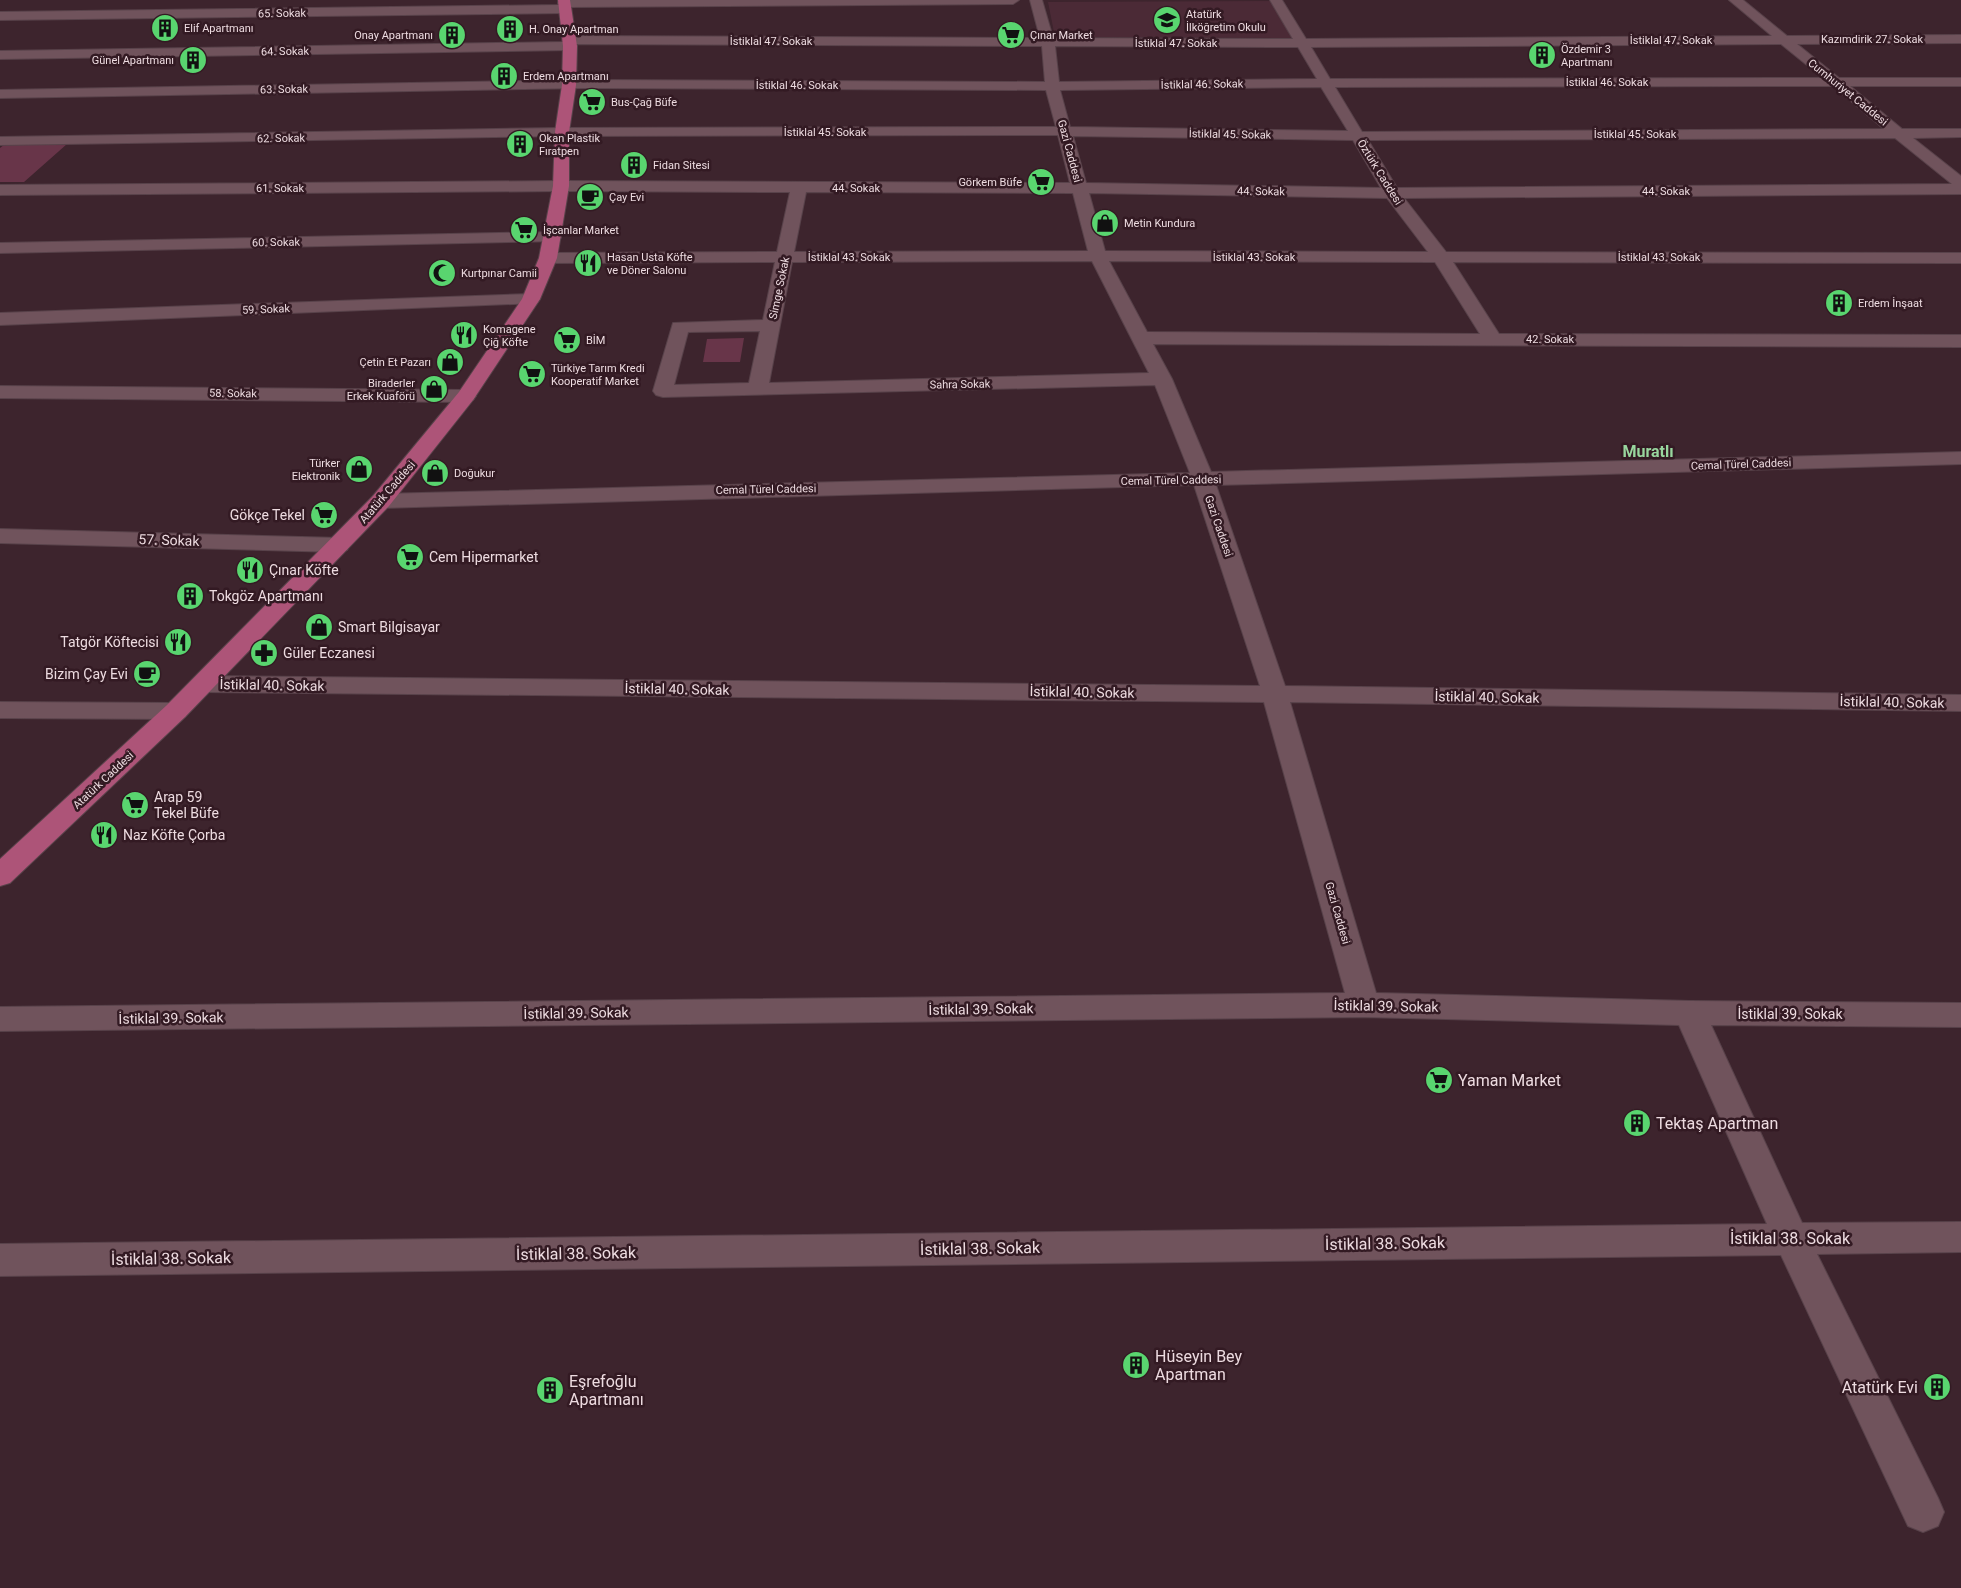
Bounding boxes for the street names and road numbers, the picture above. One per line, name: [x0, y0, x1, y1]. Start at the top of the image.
street label: 65. Sokak: [258, 7, 307, 20]
street label: Kazımdirik 27. Sokak: [1821, 33, 1924, 46]
street label: İstiklal 47. Sokak: [1630, 34, 1713, 47]
street label: İstiklal 47. Sokak: [730, 35, 813, 48]
street label: İstiklal 47. Sokak: [1135, 37, 1218, 50]
street label: 64. Sokak: [261, 45, 310, 58]
street label: Cumhuriyet Caddesi: [1805, 56, 1890, 128]
street label: İstiklal 46. Sokak: [1566, 76, 1649, 89]
street label: İstiklal 46. Sokak: [1161, 77, 1244, 92]
street label: İstiklal 46. Sokak: [756, 79, 839, 92]
street label: 63. Sokak: [260, 83, 309, 96]
street label: Gazi Caddesi: [1055, 118, 1084, 184]
street label: İstiklal 45. Sokak: [784, 126, 867, 139]
street label: İstiklal 45. Sokak: [1189, 127, 1272, 142]
street label: İstiklal 45. Sokak: [1594, 128, 1677, 141]
street label: 62. Sokak: [257, 132, 306, 145]
street label: Öztürk Caddesi: [1354, 137, 1405, 207]
street label: 61. Sokak: [256, 182, 304, 195]
street label: 44. Sokak: [832, 182, 880, 195]
street label: 44. Sokak: [1237, 185, 1285, 198]
street label: 44. Sokak: [1642, 185, 1690, 198]
street label: 60. Sokak: [252, 236, 301, 249]
street label: İstiklal 43. Sokak: [808, 251, 891, 264]
street label: İstiklal 43. Sokak: [1213, 251, 1296, 264]
street label: İstiklal 43. Sokak: [1618, 251, 1701, 264]
street label: Simge Sokak: [767, 255, 793, 321]
street label: 59. Sokak: [242, 302, 291, 317]
street label: 42. Sokak: [1526, 333, 1574, 346]
street label: Sahra Sokak: [930, 377, 991, 392]
street label: 58. Sokak: [209, 387, 257, 400]
street label: Cemal Türel Caddesi: [1691, 456, 1791, 473]
street label: Atatürk Caddesi: [357, 459, 418, 526]
street label: Cemal Türel Caddesi: [1121, 473, 1221, 488]
street label: Cemal Türel Caddesi: [716, 482, 816, 497]
street label: Gazi Caddesi: [1202, 494, 1235, 559]
street label: 57. Sokak: [138, 531, 201, 549]
street label: İstiklal 40. Sokak: [219, 676, 326, 694]
street label: İstiklal 40. Sokak: [624, 680, 731, 698]
street label: İstiklal 40. Sokak: [1029, 683, 1136, 701]
street label: İstiklal 40. Sokak: [1434, 688, 1541, 706]
street label: İstiklal 40. Sokak: [1839, 693, 1946, 711]
street label: Atatürk Caddesi: [70, 749, 136, 812]
street label: Gazi Caddesi: [1322, 881, 1353, 946]
street label: İstiklal 39. Sokak: [1333, 997, 1440, 1015]
street label: İstiklal 39. Sokak: [928, 1000, 1035, 1018]
street label: İstiklal 39. Sokak: [523, 1004, 630, 1022]
street label: İstiklal 39. Sokak: [1737, 1006, 1843, 1022]
street label: İstiklal 39. Sokak: [118, 1009, 225, 1027]
street label: İstiklal 38. Sokak: [1730, 1229, 1851, 1248]
street label: İstiklal 38. Sokak: [1325, 1233, 1446, 1254]
street label: İstiklal 38. Sokak: [920, 1238, 1041, 1259]
street label: İstiklal 38. Sokak: [516, 1243, 637, 1264]
street label: İstiklal 38. Sokak: [111, 1248, 232, 1269]

